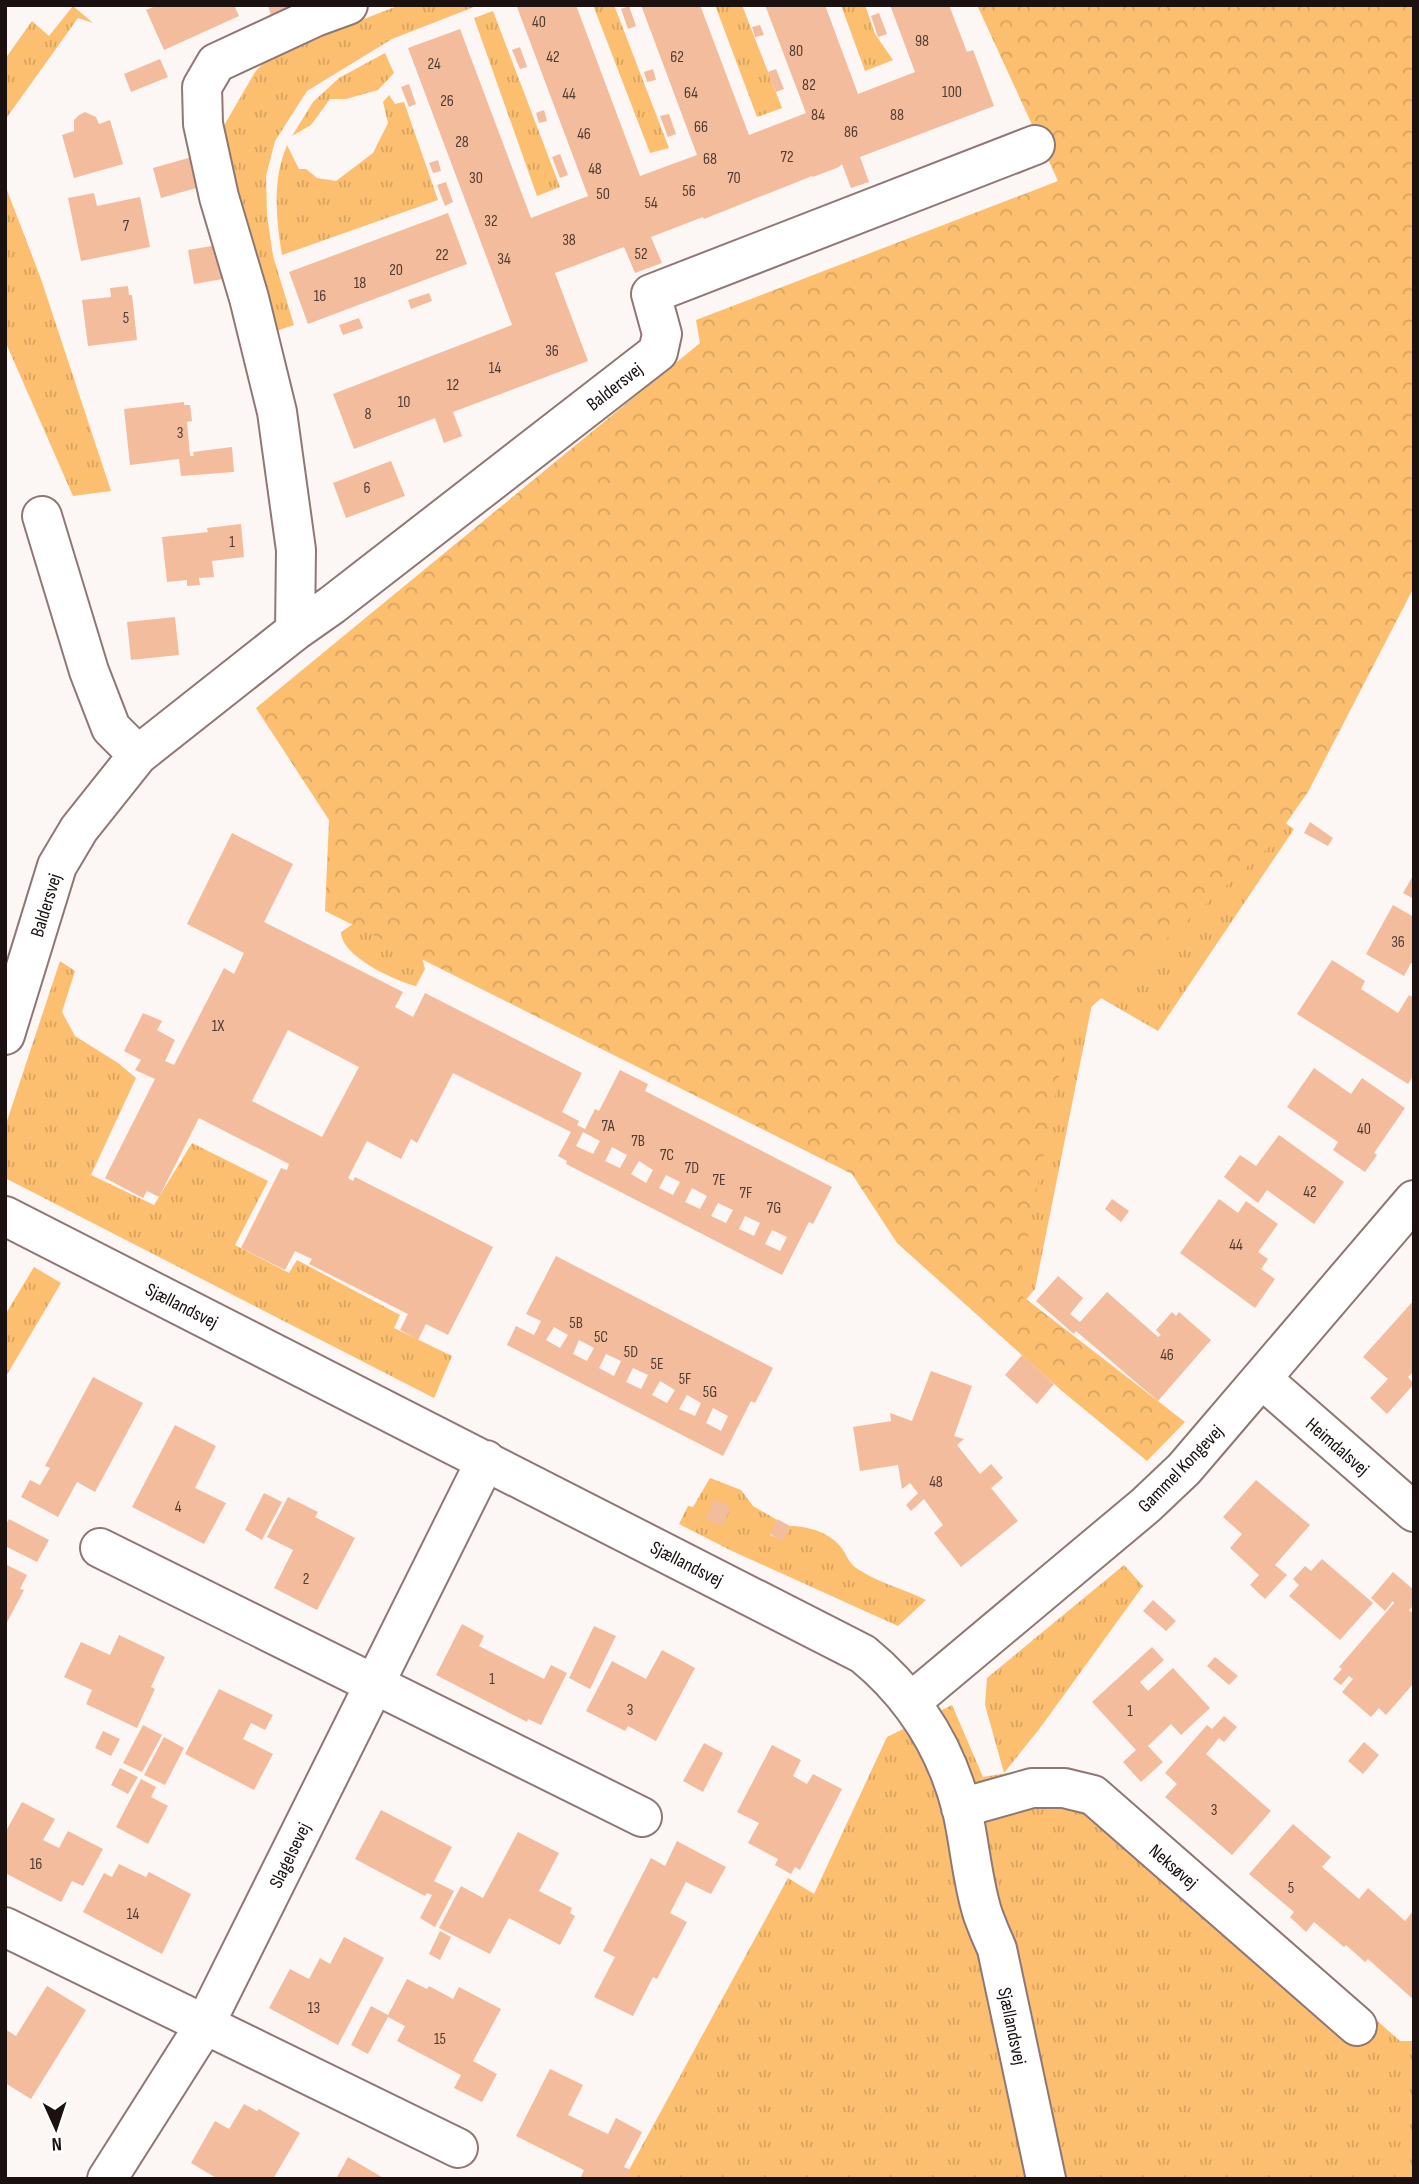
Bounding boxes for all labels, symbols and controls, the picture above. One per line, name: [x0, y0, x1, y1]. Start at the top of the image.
house number: 40: [532, 13, 546, 32]
house number: 98: [915, 32, 929, 51]
house number: 80: [789, 42, 803, 61]
house number: 42: [546, 48, 560, 67]
house number: 62: [670, 48, 684, 67]
house number: 24: [427, 55, 441, 74]
house number: 82: [802, 76, 816, 95]
house number: 100: [942, 83, 962, 102]
house number: 64: [684, 84, 698, 103]
house number: 44: [562, 85, 576, 104]
house number: 26: [440, 92, 454, 111]
house number: 84: [811, 106, 825, 125]
house number: 88: [890, 106, 904, 125]
house number: 66: [694, 118, 708, 137]
house number: 86: [844, 123, 858, 142]
house number: 46: [577, 125, 591, 144]
house number: 28: [455, 133, 469, 152]
house number: 72: [781, 148, 793, 167]
house number: 68: [703, 150, 717, 169]
house number: 48: [588, 160, 602, 179]
house number: 30: [469, 169, 483, 188]
house number: 70: [727, 169, 741, 188]
house number: 56: [682, 182, 696, 201]
house number: 50: [596, 185, 610, 204]
house number: 54: [644, 194, 658, 213]
house number: 32: [484, 212, 498, 231]
house number: 7: [123, 217, 130, 236]
house number: 38: [562, 231, 576, 250]
house number: 52: [634, 245, 648, 264]
house number: 22: [435, 246, 449, 265]
house number: 34: [497, 250, 511, 269]
house number: 20: [389, 261, 403, 280]
house number: 18: [354, 274, 366, 293]
house number: 16: [314, 287, 326, 306]
house number: 5: [123, 309, 129, 328]
house number: 36: [545, 342, 559, 361]
street label: Baldersvej: [582, 358, 648, 416]
house number: 14: [489, 359, 501, 378]
house number: 12: [447, 376, 459, 395]
house number: 10: [398, 393, 410, 412]
house number: 8: [364, 405, 372, 424]
house number: 3: [177, 424, 183, 443]
house number: 6: [363, 479, 371, 498]
house number: 1: [229, 533, 235, 552]
street label: Baldersvej: [26, 871, 67, 940]
house number: 36: [1391, 933, 1405, 952]
house number: 1X: [212, 1017, 225, 1036]
house number: 7A: [602, 1117, 615, 1136]
house number: 40: [1357, 1120, 1371, 1139]
house number: 7B: [631, 1132, 645, 1151]
house number: 7C: [660, 1146, 674, 1165]
house number: 7D: [685, 1159, 699, 1178]
house number: 7E: [712, 1171, 726, 1190]
house number: 42: [1303, 1183, 1317, 1202]
house number: 7F: [740, 1184, 752, 1203]
house number: 7G: [767, 1199, 781, 1218]
house number: 44: [1229, 1236, 1243, 1255]
street label: Sjællandsvej: [141, 1278, 221, 1334]
house number: 5B: [569, 1314, 583, 1333]
house number: 5C: [594, 1328, 608, 1347]
house number: 5D: [624, 1343, 638, 1362]
house number: 46: [1160, 1346, 1174, 1365]
house number: 5E: [650, 1355, 664, 1374]
house number: 5F: [679, 1370, 691, 1389]
house number: 5G: [703, 1383, 717, 1402]
street label: Heimdalsvej: [1300, 1413, 1374, 1481]
street label: Gammel Kongevej: [1134, 1420, 1229, 1518]
house number: 48: [929, 1473, 943, 1492]
house number: 4: [175, 1498, 182, 1517]
street label: Sjællandsvej: [646, 1536, 726, 1592]
house number: 2: [303, 1570, 309, 1589]
house number: 1: [489, 1670, 495, 1689]
house number: 3: [627, 1701, 633, 1720]
house number: 1: [1127, 1702, 1133, 1721]
house number: 3: [1211, 1801, 1217, 1820]
street label: Slagelsevej: [265, 1819, 316, 1892]
street label: Neksøvej: [1144, 1840, 1202, 1895]
house number: 16: [30, 1855, 42, 1874]
house number: 5: [1288, 1879, 1294, 1898]
house number: 14: [127, 1905, 139, 1924]
street label: Sjællandsvej: [992, 1986, 1031, 2067]
house number: 13: [308, 1999, 320, 2018]
house number: 15: [434, 2030, 446, 2049]
north arrow: [21, 2093, 91, 2163]
text: N: [51, 2132, 62, 2155]

